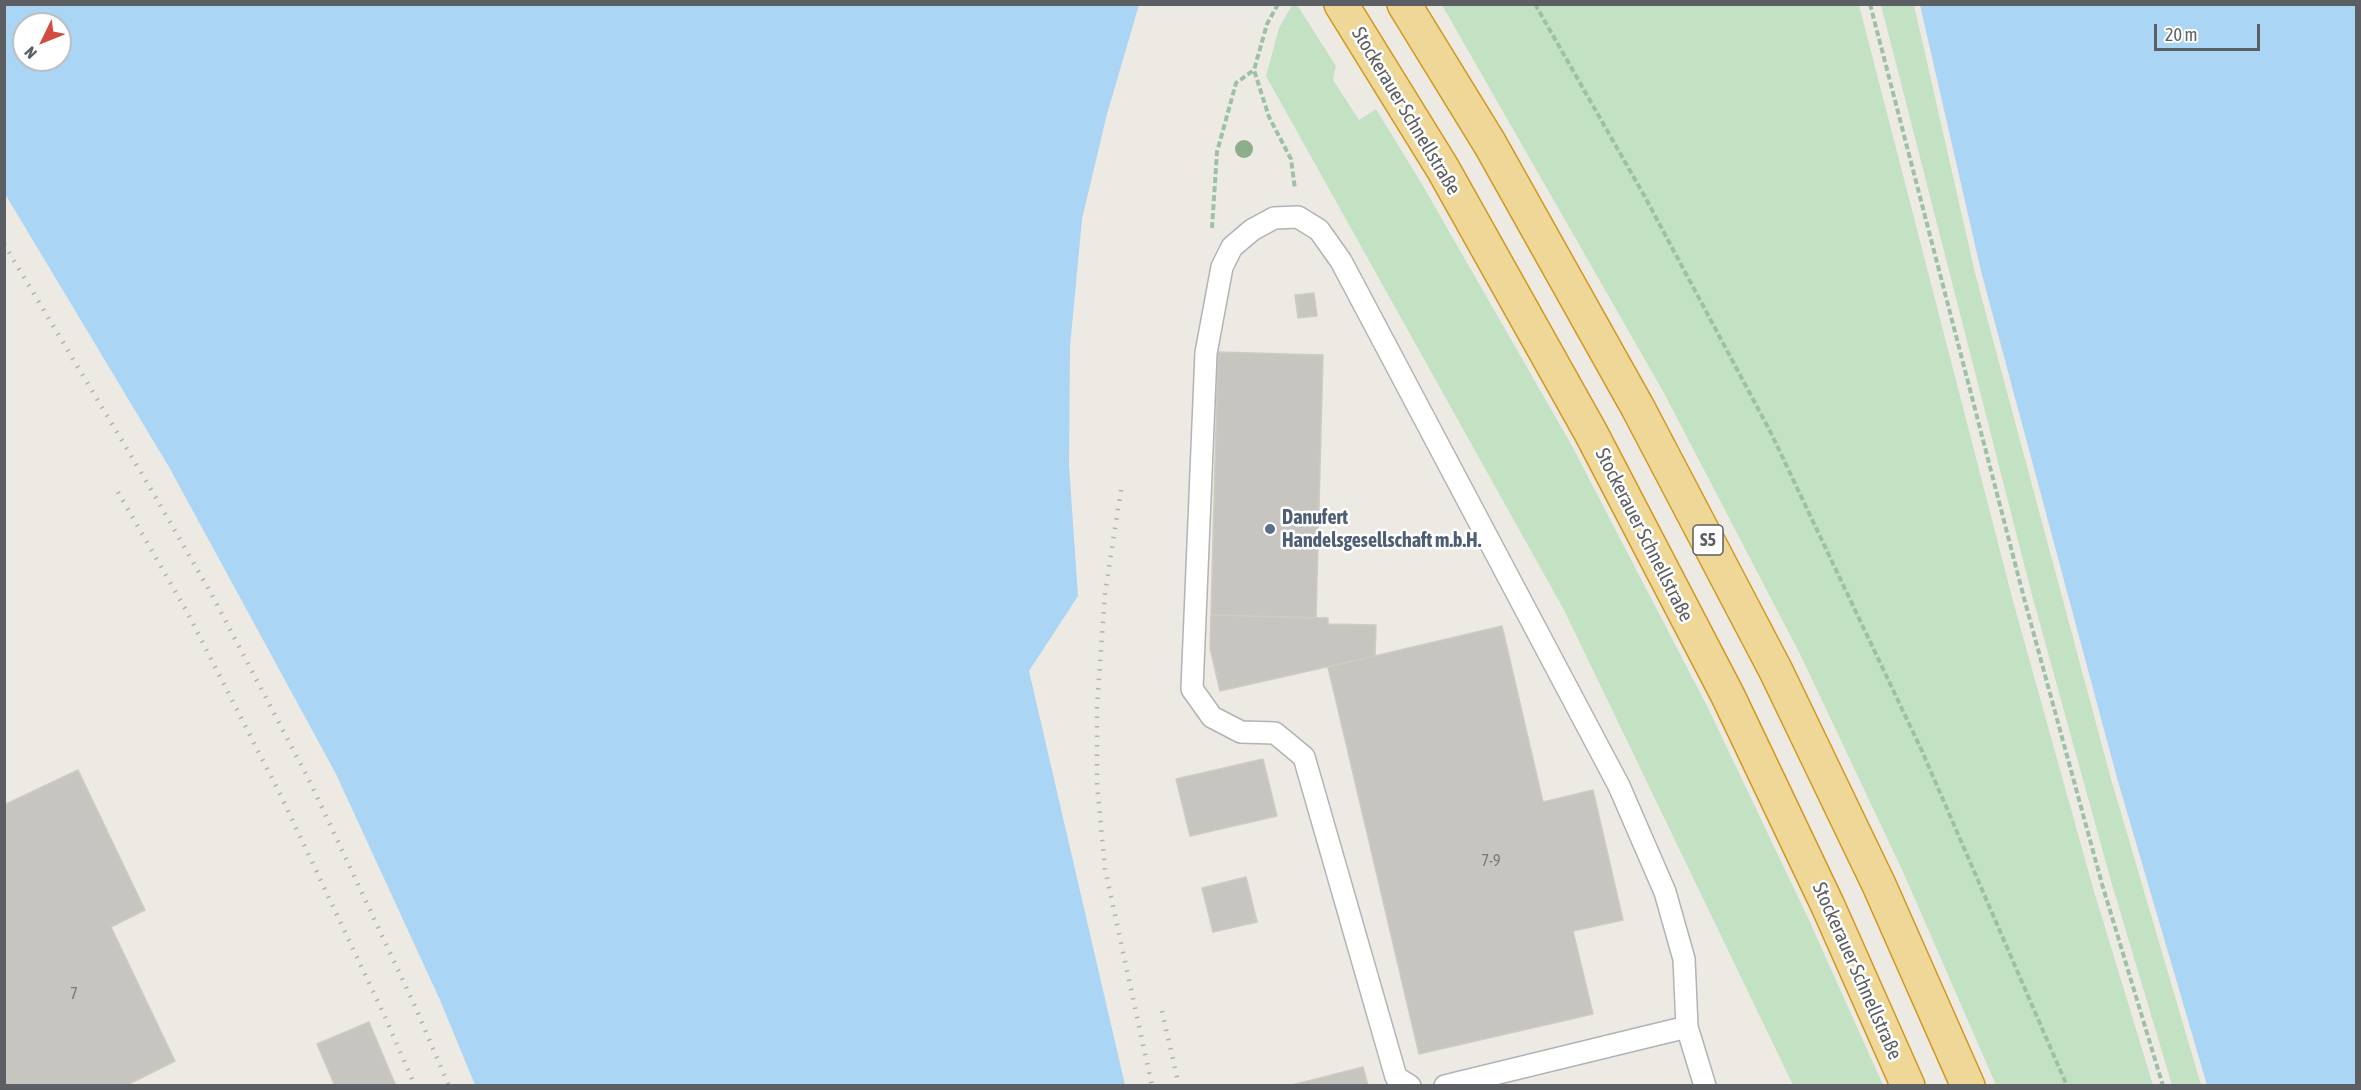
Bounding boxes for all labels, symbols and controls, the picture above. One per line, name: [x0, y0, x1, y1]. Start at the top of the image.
north arrow: [12, 12, 72, 72]
scale bar: [2157, 12, 2264, 50]
street label: Stockerauer Schnellstraße: [1346, 23, 1466, 199]
text: 20 m: [2165, 24, 2197, 45]
text: N: [20, 43, 40, 63]
street label: Stockerauer Schnellstraße: [1590, 444, 1698, 626]
place label: Danufert Handelsgesellschaft m.b.H.: [1282, 506, 1481, 553]
marker: Danufert Handelsgesellschaft m.b.H.: [1263, 522, 1277, 536]
road number: S5: [1693, 525, 1723, 555]
house number: 7-9: [1481, 851, 1501, 871]
street label: Stockerauer Schnellstraße: [1807, 879, 1907, 1063]
house number: 7: [70, 984, 78, 1004]

